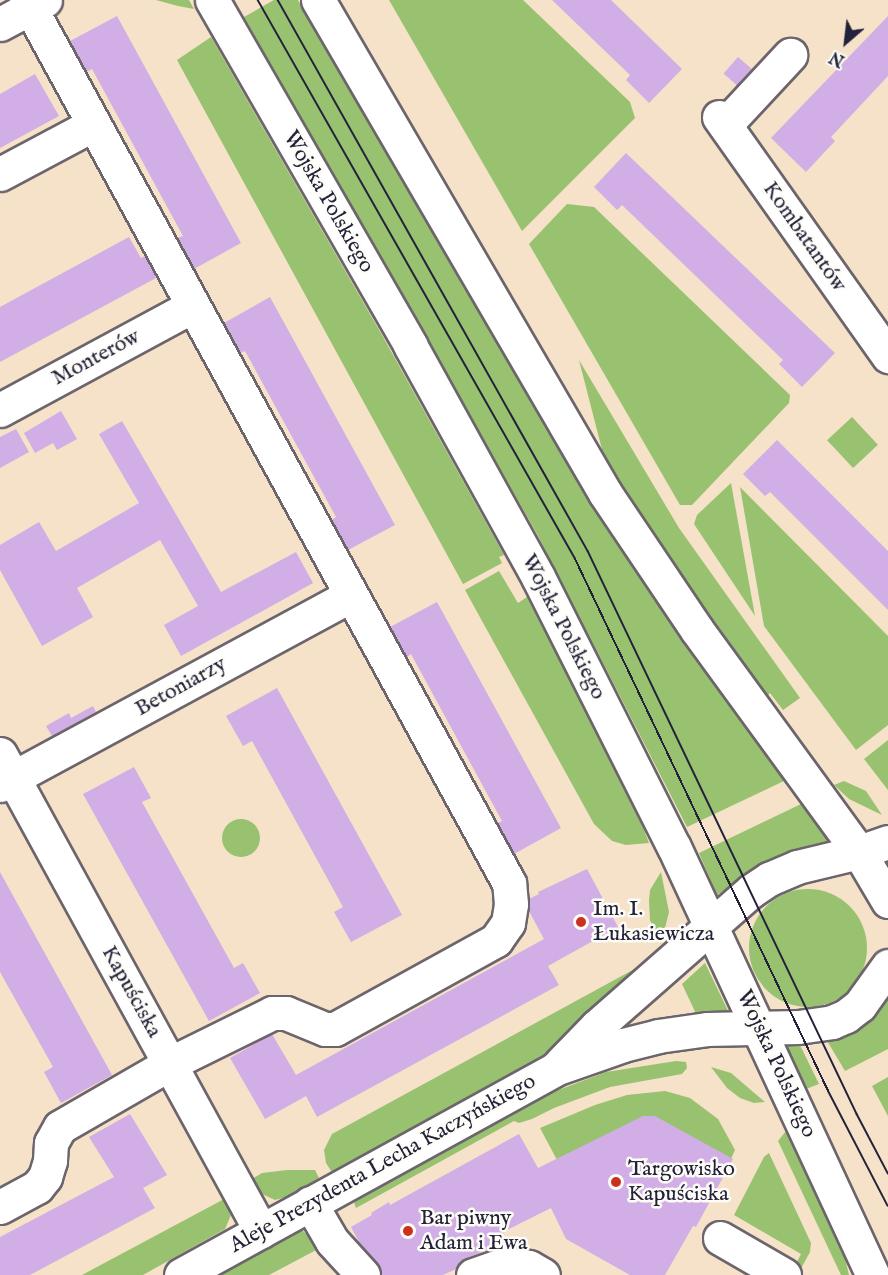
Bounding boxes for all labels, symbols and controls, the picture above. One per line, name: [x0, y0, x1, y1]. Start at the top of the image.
north arrow: [816, 12, 876, 72]
text: N: [827, 46, 848, 70]
street label: Wojska Polskiego: [277, 126, 379, 278]
street label: Kombatantów: [756, 177, 852, 297]
street label: Monterów: [48, 324, 144, 392]
street label: Wojska Polskiego: [515, 550, 611, 704]
street label: Betoniarzy: [131, 651, 231, 723]
place label: Im. I. Łukasiewicza: [593, 896, 714, 948]
marker: Im. I. Łukasiewicza: [574, 915, 588, 929]
street label: Kapuściska: [95, 942, 167, 1042]
street label: Wojska Polskiego: [730, 986, 822, 1142]
street label: Aleje Prezydenta Lecha Kaczyńskiego: [225, 1069, 541, 1259]
place label: Targowisko Kapuściska: [628, 1156, 735, 1208]
marker: Targowisko Kapuściska: [609, 1175, 623, 1189]
place label: Bar piwny Adam i Ewa: [420, 1205, 527, 1256]
marker: Bar piwny Adam i Ewa: [401, 1224, 415, 1238]

